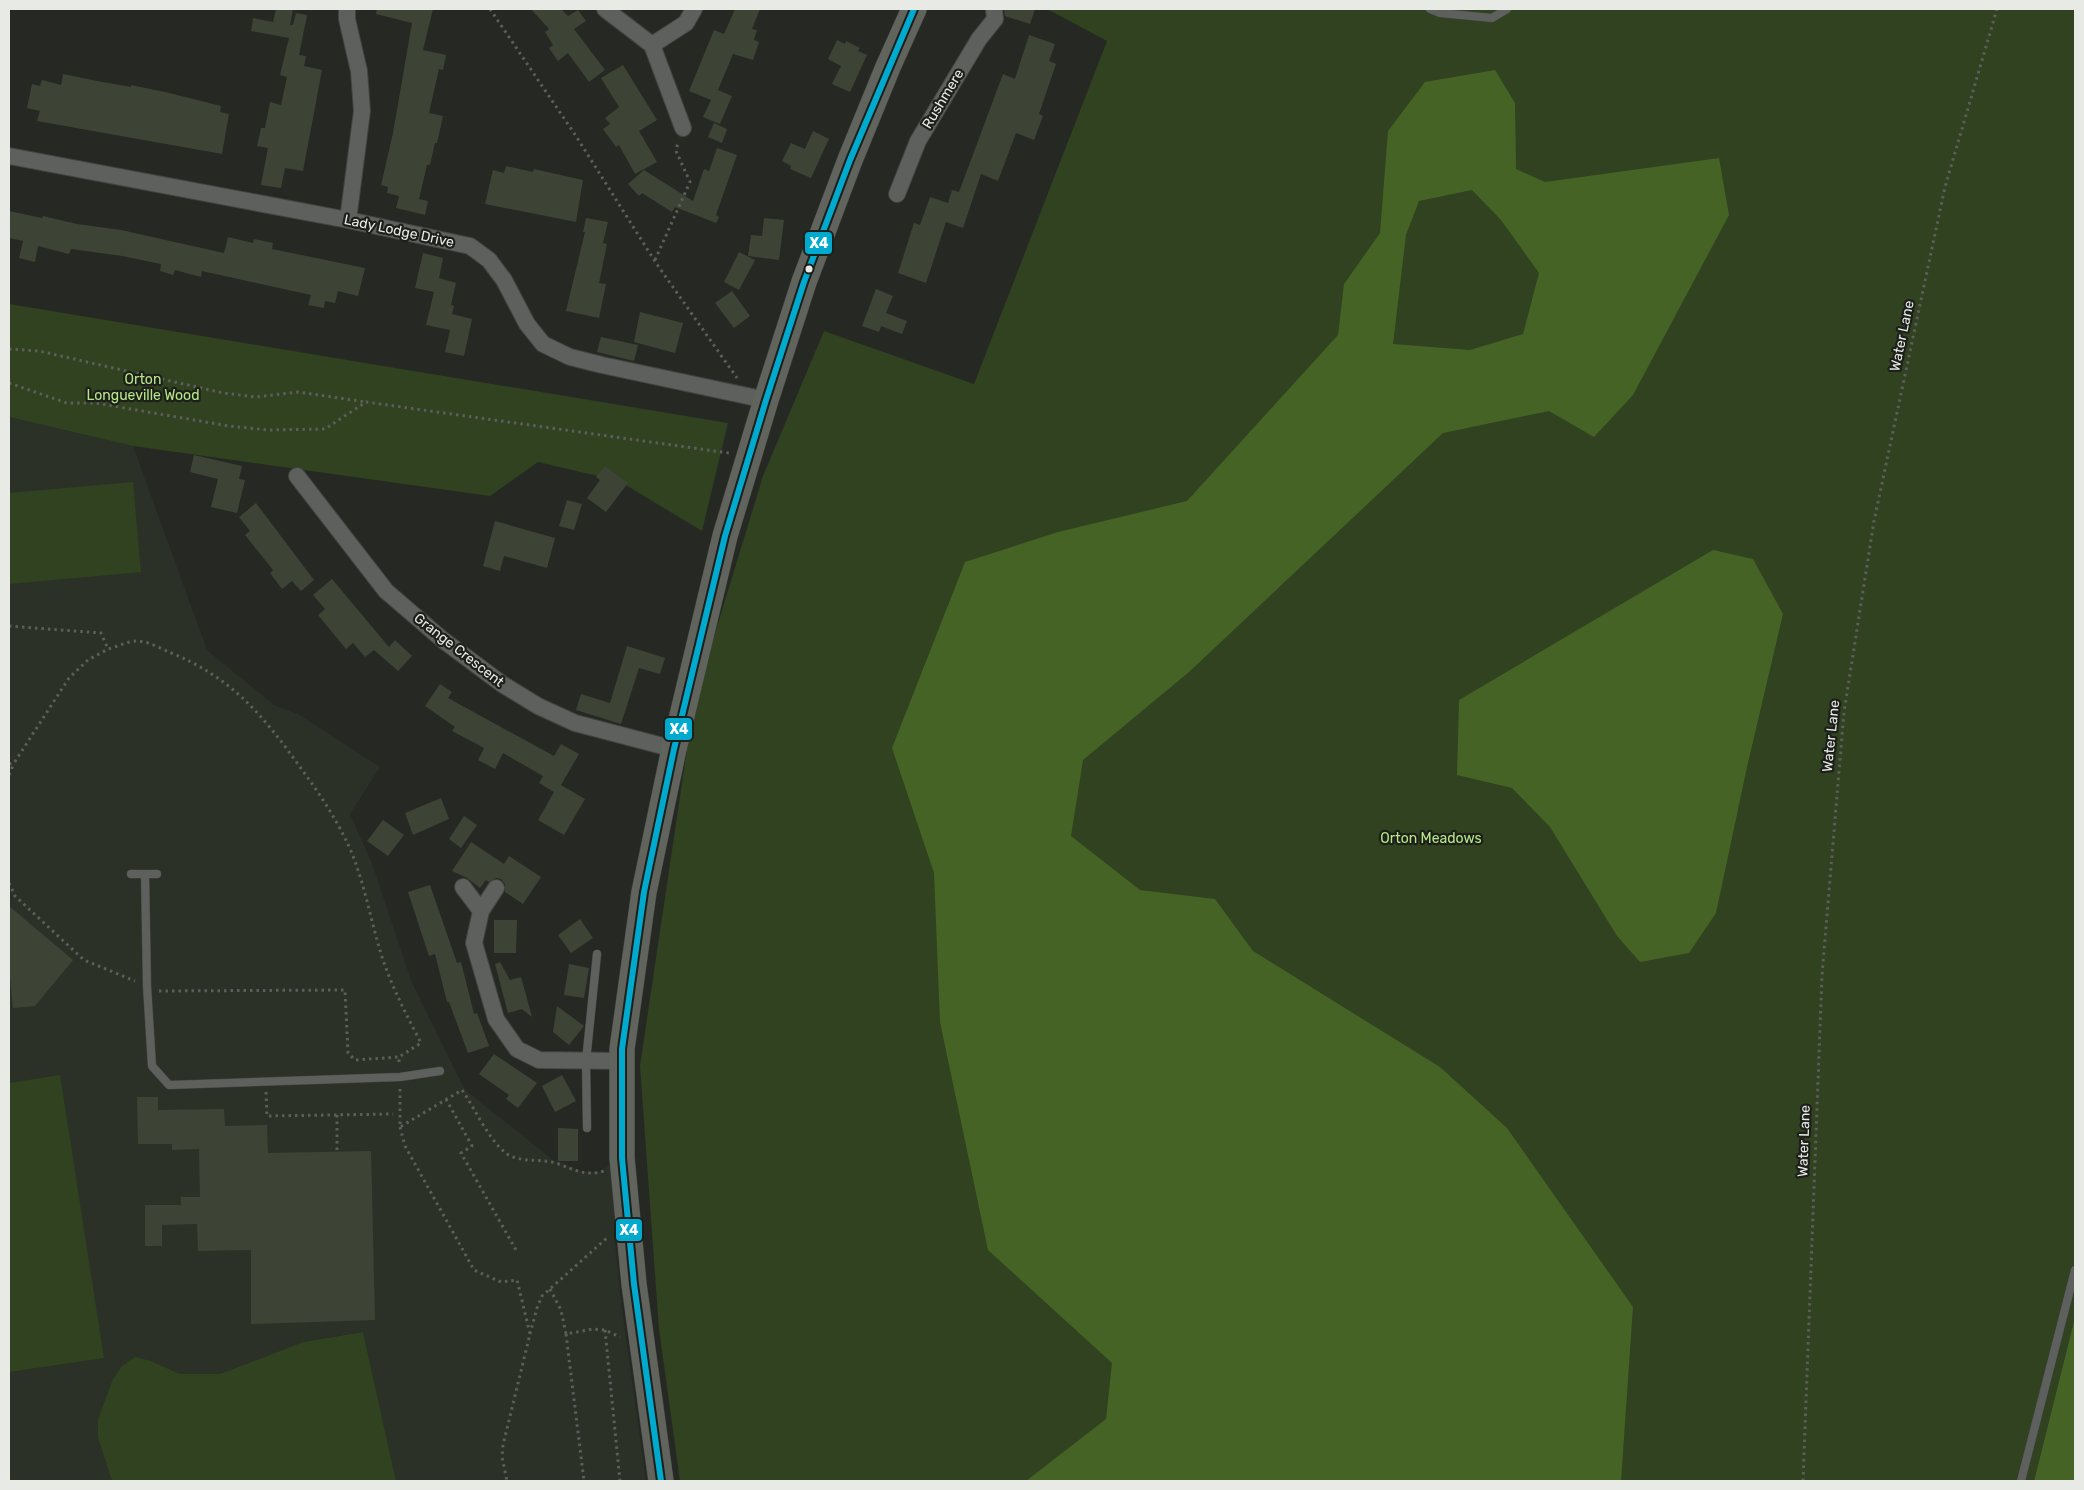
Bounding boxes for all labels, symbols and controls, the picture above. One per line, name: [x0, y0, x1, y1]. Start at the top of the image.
street label: Rushmere: [919, 66, 968, 132]
street label: Lady Lodge Drive: [342, 211, 456, 251]
line badge: X4: [804, 231, 833, 255]
text: X4: [809, 235, 829, 252]
unlabelled marker: [804, 264, 814, 274]
street label: Water Lane: [1886, 299, 1918, 373]
park label: Orton Longueville Wood: [87, 371, 199, 404]
street label: Grange Crescent: [411, 610, 508, 691]
street label: Water Lane: [1819, 699, 1843, 773]
line badge: X4: [664, 717, 693, 741]
text: X4: [669, 721, 689, 738]
park label: Orton Meadows: [1380, 830, 1482, 847]
street label: Water Lane: [1794, 1104, 1814, 1177]
line badge: X4: [615, 1218, 643, 1242]
text: X4: [619, 1222, 639, 1239]

